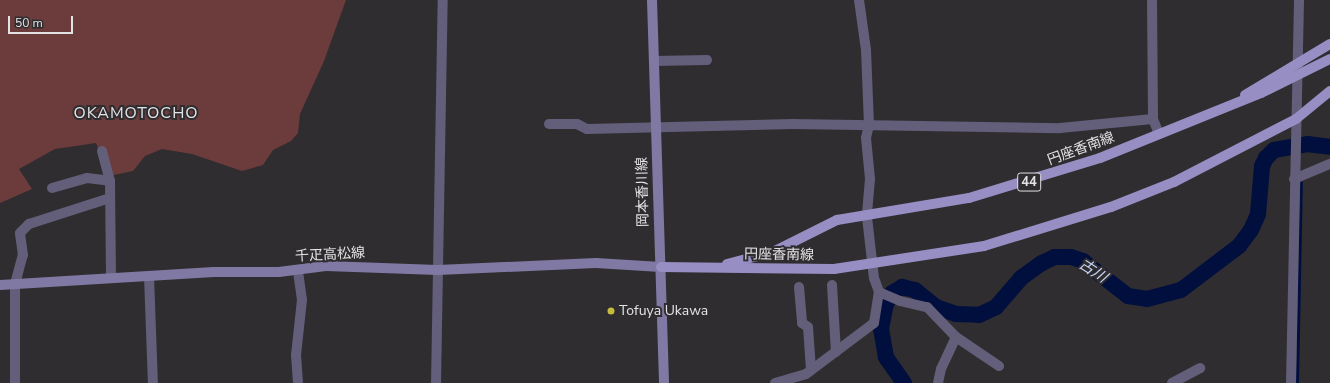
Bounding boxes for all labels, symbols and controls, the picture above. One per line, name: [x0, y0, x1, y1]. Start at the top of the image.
scale bar: [10, 8, 75, 34]
text: 50 m: [15, 15, 43, 31]
district label: OKAMOTOCHO: [73, 103, 199, 123]
street label: 円座香南線: [1045, 129, 1117, 169]
street label: 岡本香川線: [634, 157, 652, 227]
road number: 44: [1017, 171, 1041, 193]
street label: 千疋高松線: [295, 245, 365, 265]
street label: 円座香南線: [744, 246, 814, 264]
water label: 古川: [1076, 255, 1110, 287]
place label: Tofuya Ukawa: [619, 303, 708, 319]
marker: Tofuya Ukawa: [606, 306, 616, 316]

